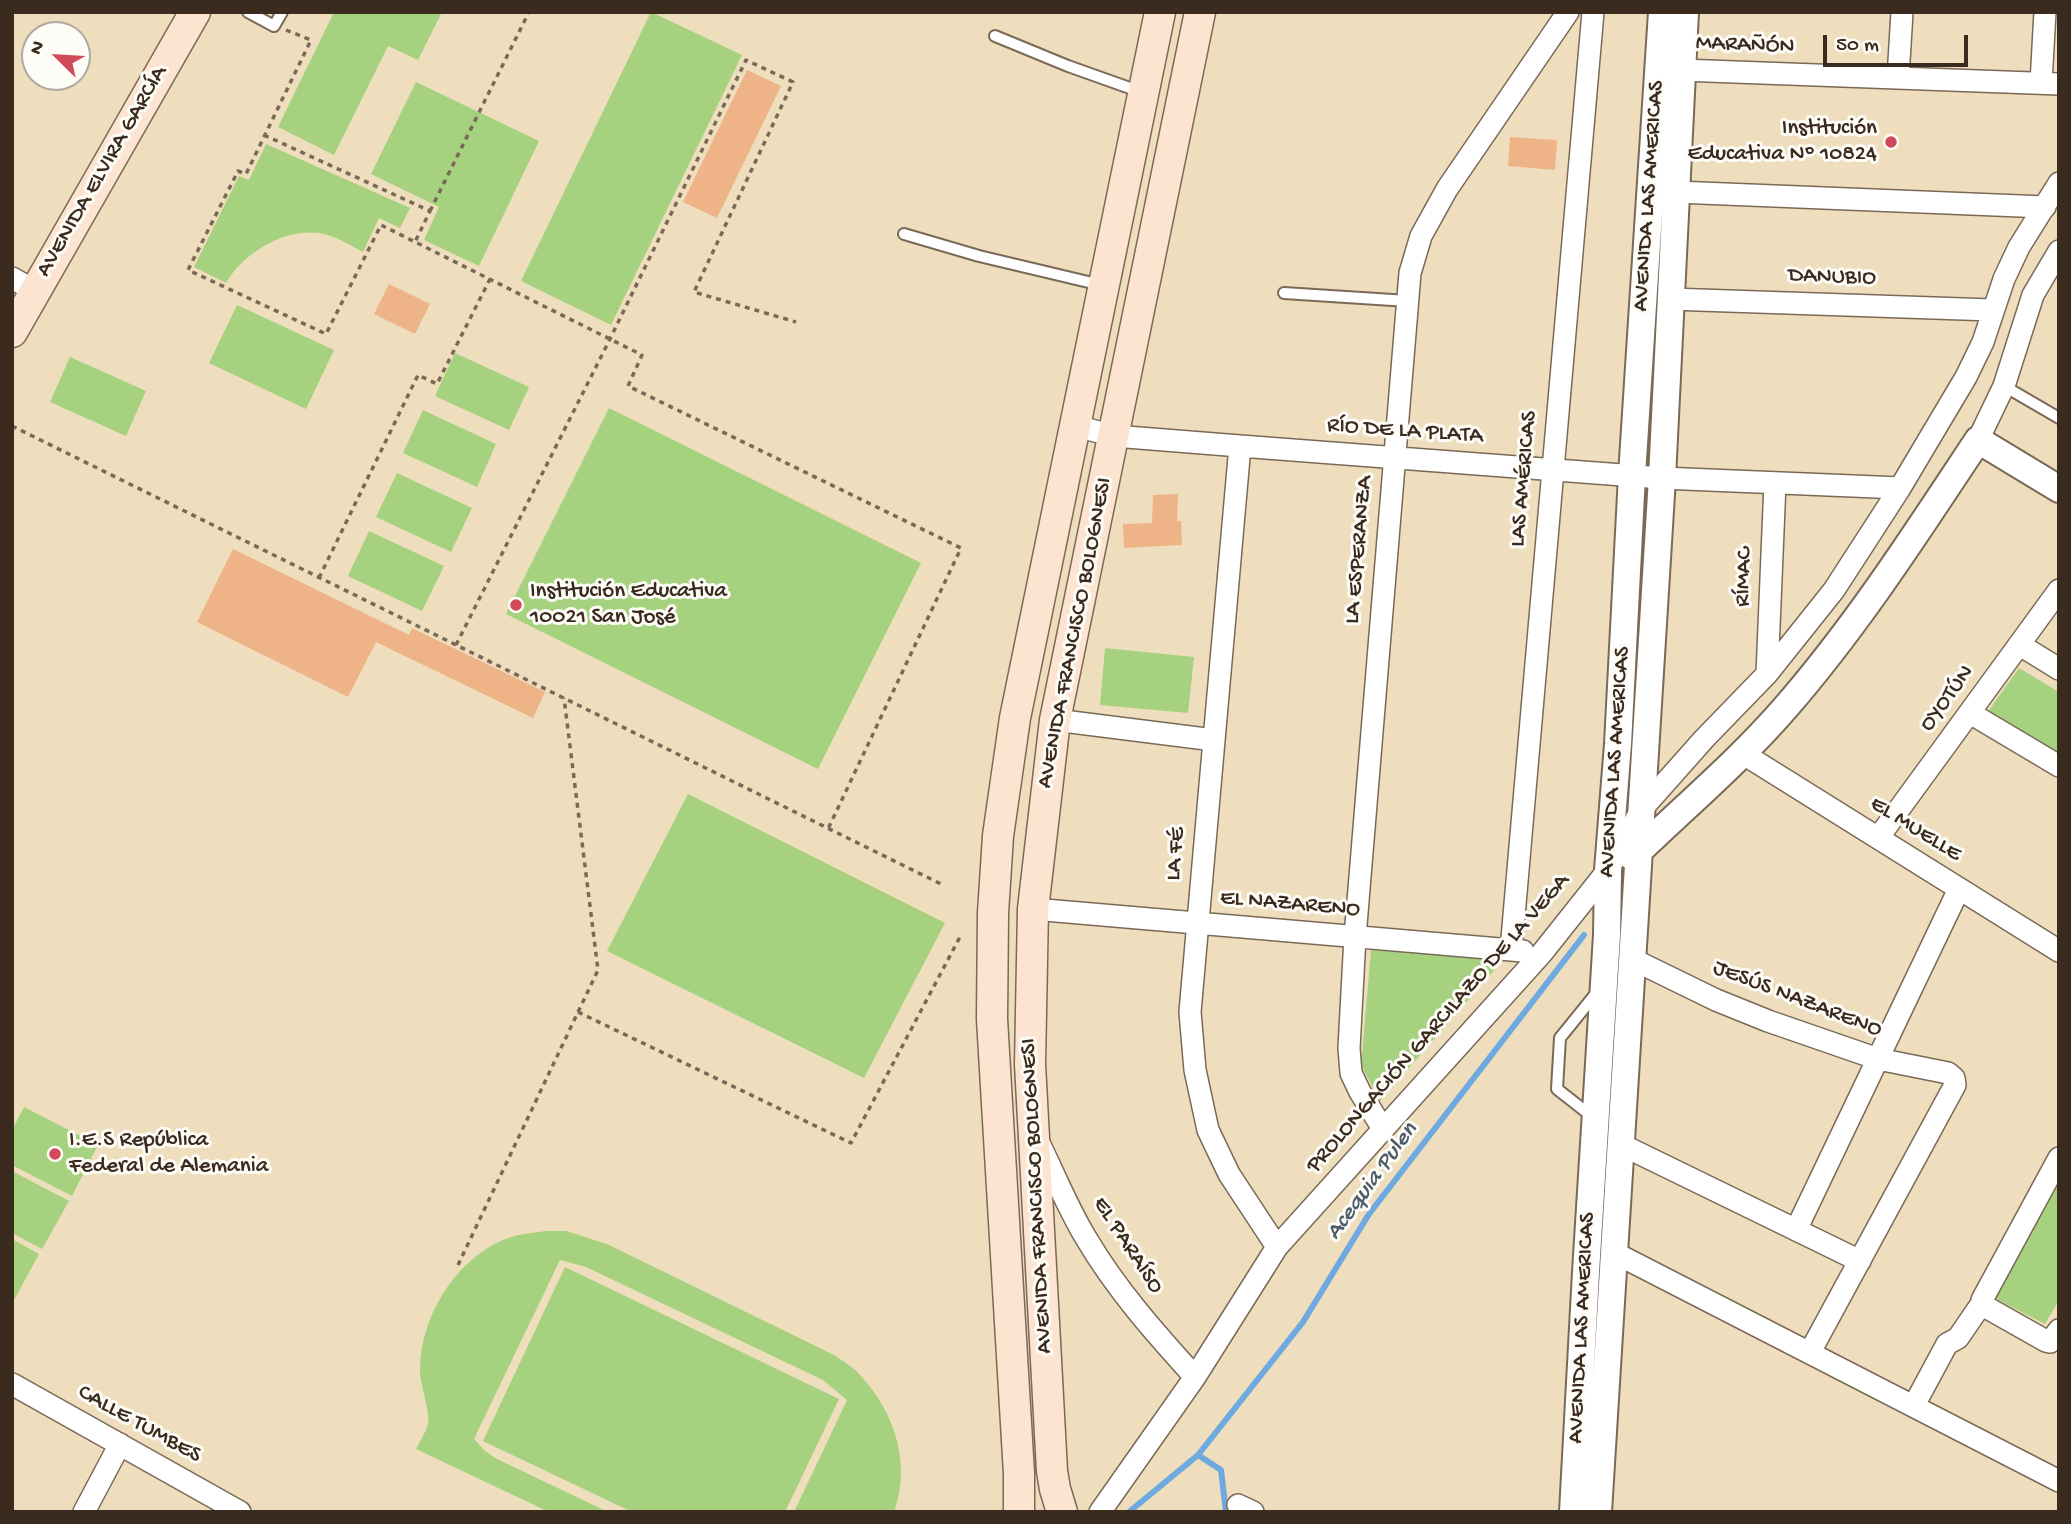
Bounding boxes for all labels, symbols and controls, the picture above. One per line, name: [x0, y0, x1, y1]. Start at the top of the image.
north arrow: [21, 21, 91, 91]
scale bar: [1826, 21, 1971, 65]
street label: MARAÑÓN: [1695, 30, 1795, 62]
text: 50 m: [1836, 34, 1879, 59]
text: N: [25, 38, 51, 58]
street label: AVENIDA ELVIRA GARCÍA: [31, 62, 175, 282]
street label: AVENIDA LAS AMERICAS: [1628, 80, 1672, 312]
place label: Institución Educativa Nº 10824: [1688, 115, 1877, 169]
marker: Institución Educativa Nº 10824: [1883, 134, 1899, 150]
street label: DANUBIO: [1788, 263, 1876, 293]
street label: LAS AMÉRICAS: [1505, 410, 1545, 548]
street label: RÍO DE LA PLATA: [1326, 413, 1484, 451]
street label: AVENIDA FRANCISCO BOLOGNESI: [1032, 475, 1120, 791]
street label: LA ESPERANZA: [1340, 475, 1380, 625]
street label: RÍMAC: [1730, 547, 1760, 607]
place label: Institución Educativa 10021 San José: [530, 578, 727, 632]
marker: Institución Educativa 10021 San José: [508, 597, 524, 613]
street label: AVENIDA LAS AMERICAS: [1594, 646, 1638, 878]
street label: OYOTÚN: [1915, 660, 1981, 738]
street label: EL MUELLE: [1864, 791, 1966, 869]
street label: LA FÉ: [1161, 826, 1193, 882]
street label: PROLONGACIÓN GARCILAZO DE LA VEGA: [1301, 869, 1577, 1179]
street label: EL NAZARENO: [1219, 885, 1361, 925]
street label: JESÚS NAZARENO: [1709, 955, 1885, 1045]
street label: AVENIDA FRANCISCO BOLOGNESI: [1016, 1037, 1060, 1355]
water label: Acequia Pulen: [1321, 1118, 1425, 1246]
place label: I.E.S República Federal de Alemania: [69, 1127, 268, 1181]
marker: I.E.S República Federal de Alemania: [47, 1146, 63, 1162]
street label: EL PARAÍSO: [1085, 1192, 1169, 1300]
street label: AVENIDA LAS AMERICAS: [1563, 1212, 1603, 1444]
street label: CALLE TUMBES: [72, 1380, 206, 1470]

